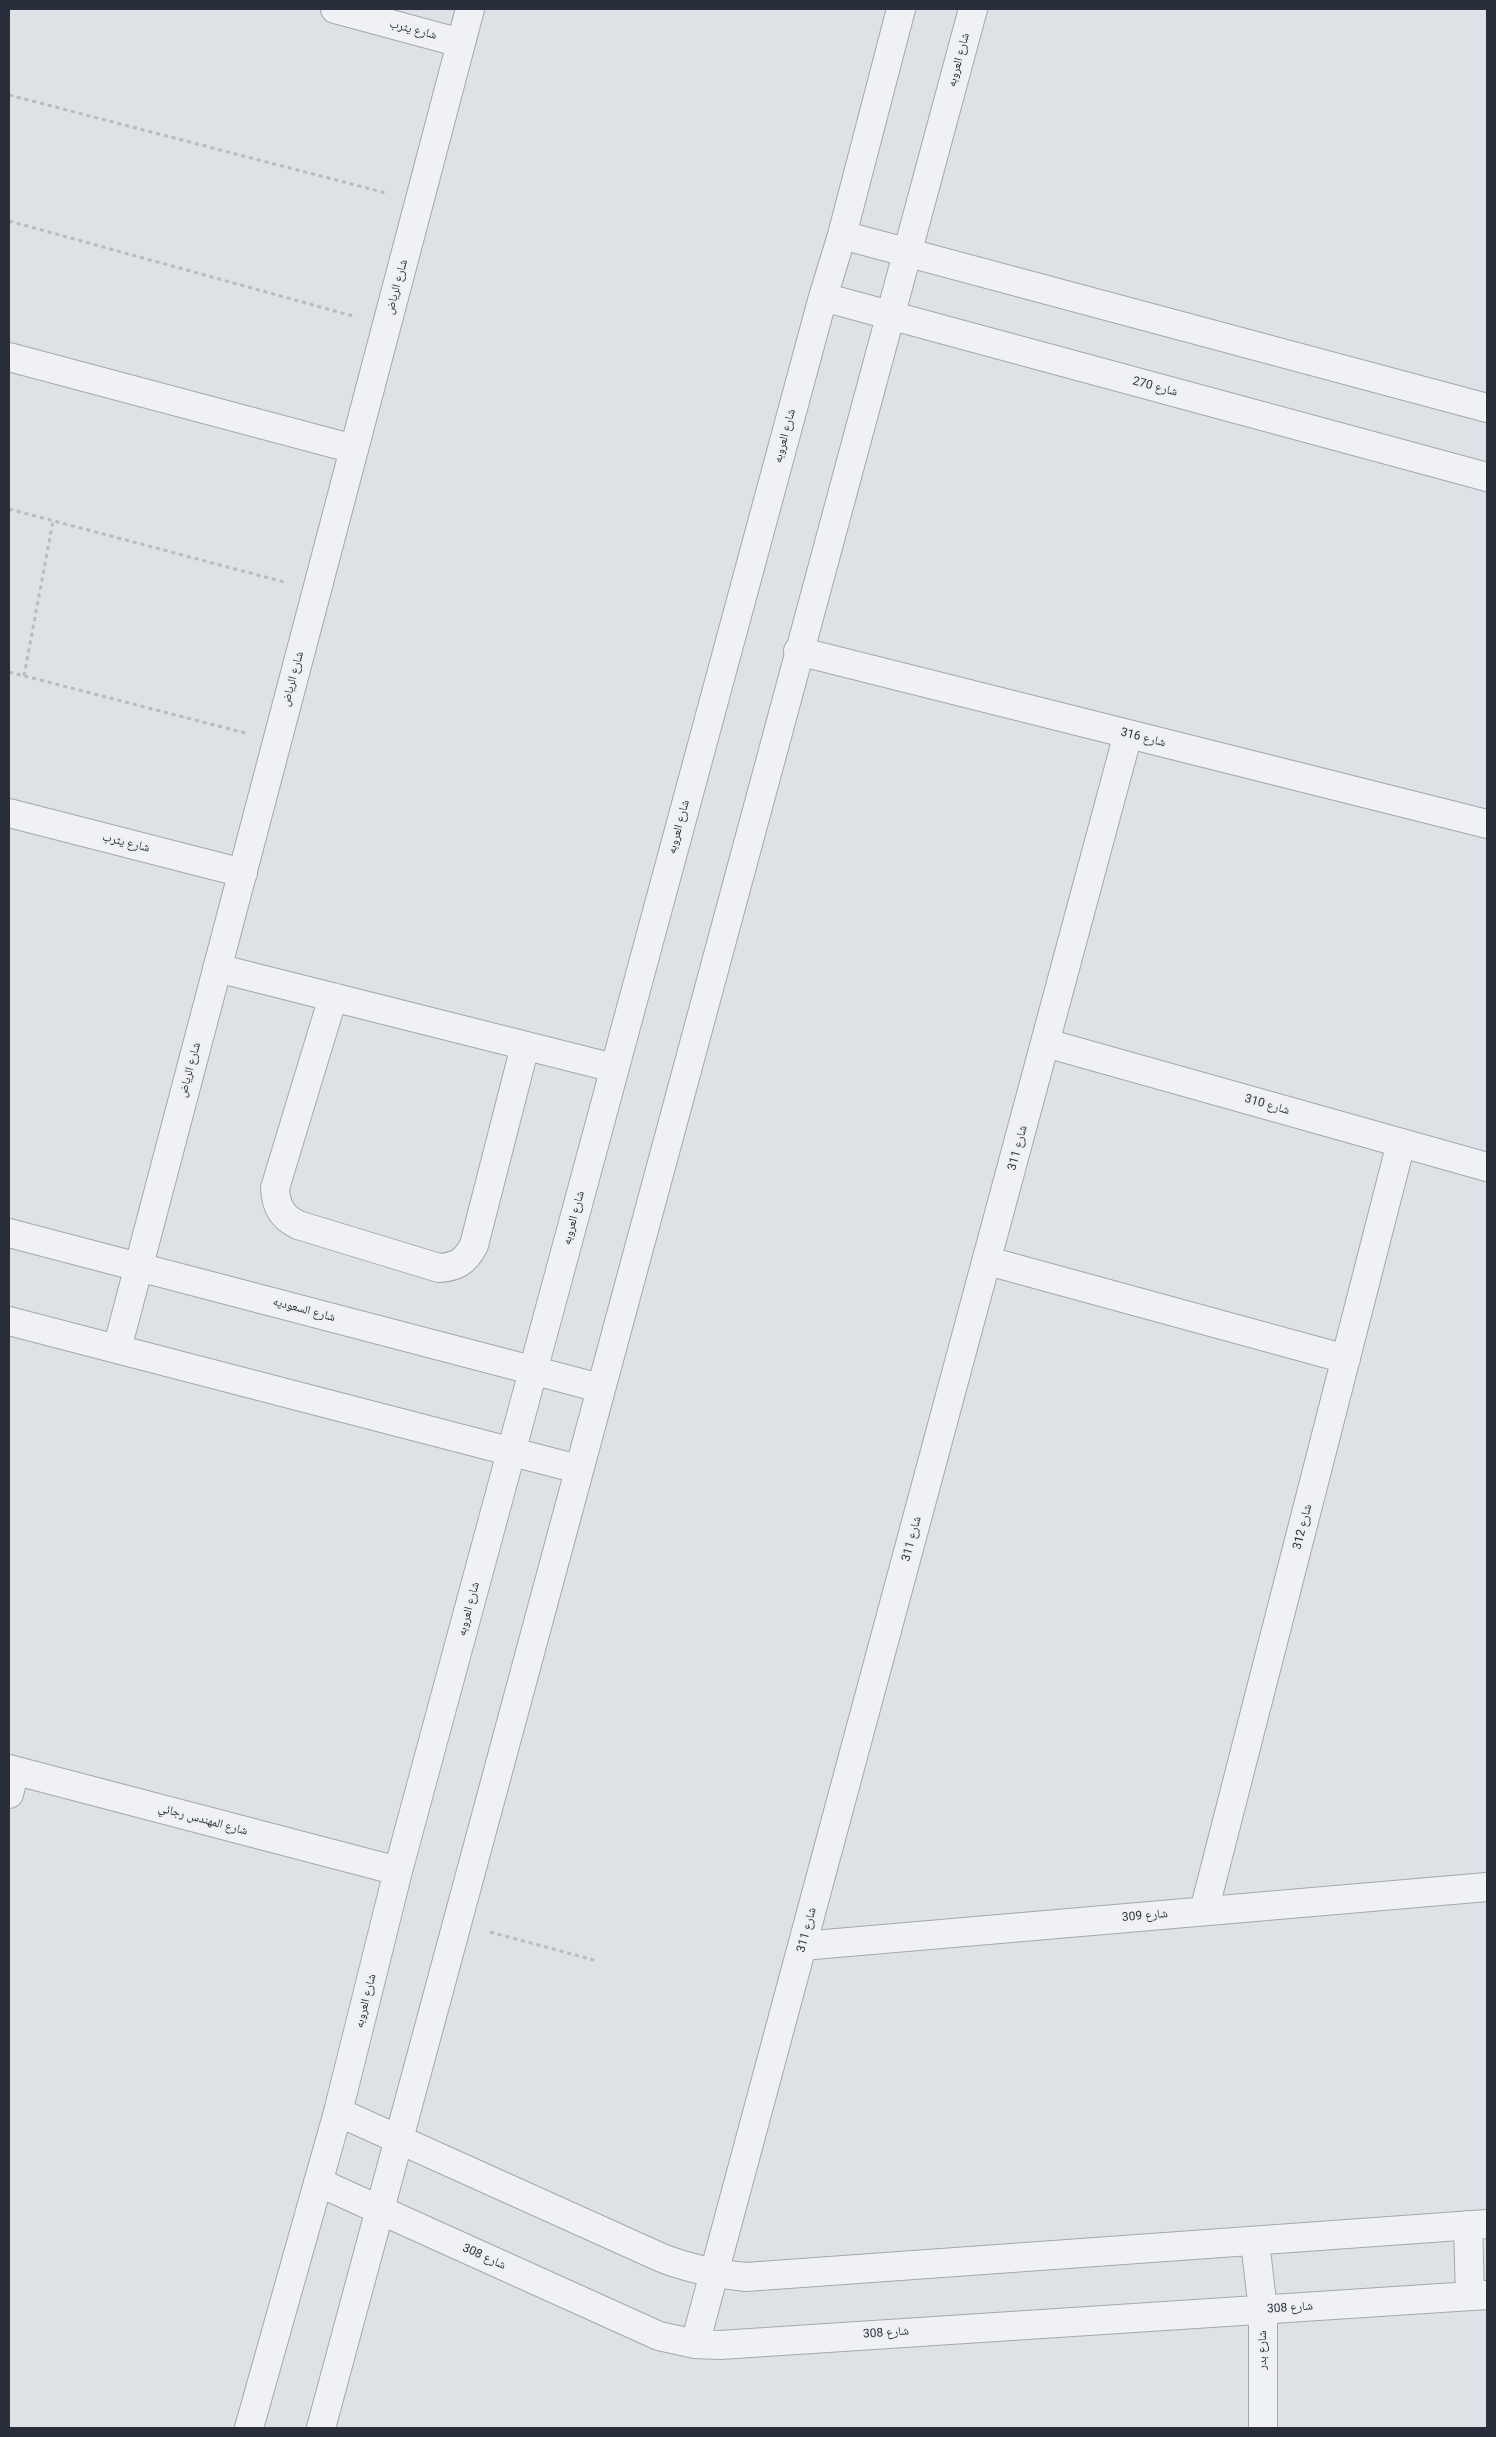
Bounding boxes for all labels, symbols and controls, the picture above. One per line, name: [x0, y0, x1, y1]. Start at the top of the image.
street label: شارع يثرب: [388, 17, 438, 43]
street label: شارع العروبه: [945, 31, 973, 89]
street label: شارع الرياض: [383, 258, 411, 316]
street label: شارع 270: [1131, 374, 1179, 400]
street label: شارع العروبه: [771, 407, 799, 465]
street label: شارع الرياض: [279, 650, 307, 708]
street label: شارع 316: [1119, 725, 1167, 751]
street label: شارع العروبه: [665, 798, 693, 856]
street label: شارع يثرب: [101, 830, 151, 856]
street label: شارع الرياض: [176, 1041, 204, 1099]
street label: شارع 310: [1243, 1092, 1291, 1118]
street label: شارع 311: [1005, 1124, 1031, 1172]
street label: شارع العروبه: [560, 1189, 588, 1247]
street label: شارع السعوديه: [271, 1295, 337, 1325]
street label: شارع 312: [1290, 1503, 1316, 1551]
street label: شارع 311: [899, 1515, 925, 1563]
street label: شارع العروبه: [455, 1580, 483, 1638]
street label: شارع المهندس رجائي: [157, 1801, 249, 1839]
street label: شارع 311: [794, 1906, 820, 1954]
street label: شارع 309: [1121, 1907, 1169, 1925]
street label: شارع العروبه: [352, 1972, 380, 2030]
street label: شارع 308: [460, 2241, 508, 2273]
street label: شارع 308: [1267, 2299, 1313, 2317]
street label: شارع 308: [863, 2324, 909, 2342]
street label: شارع بدر: [1256, 2330, 1270, 2370]

